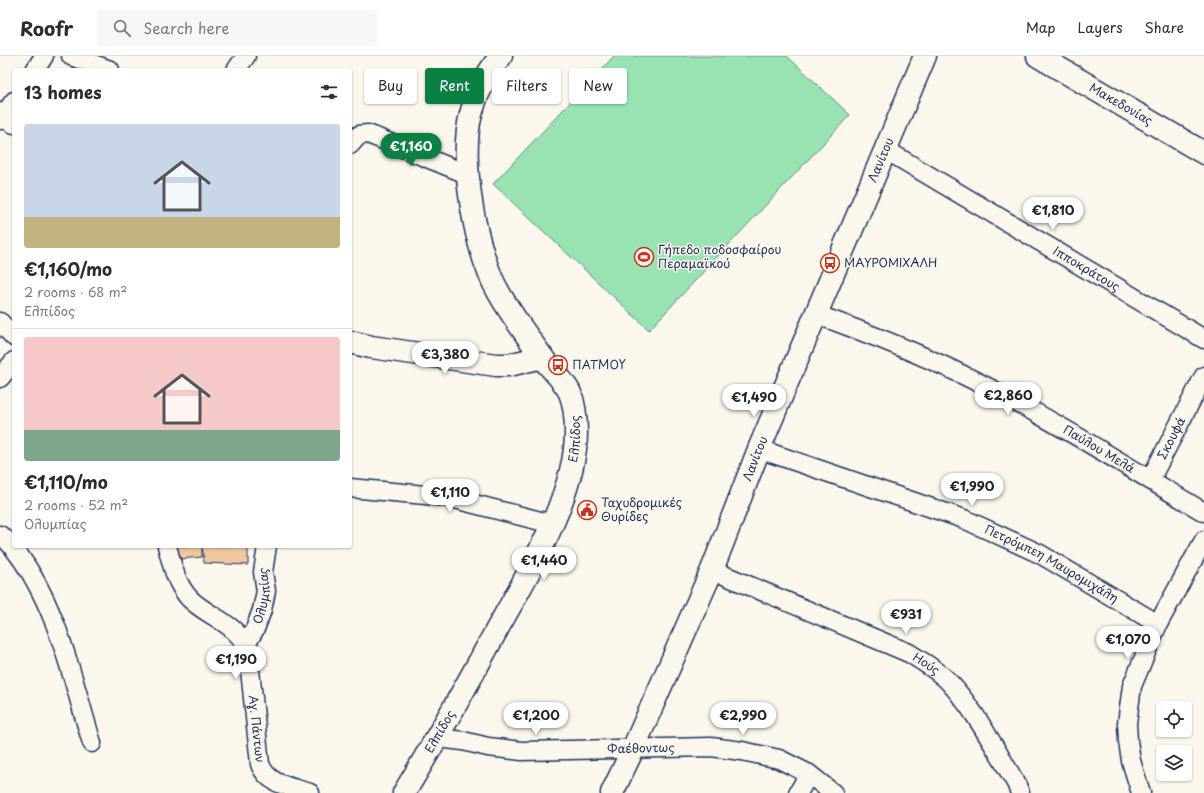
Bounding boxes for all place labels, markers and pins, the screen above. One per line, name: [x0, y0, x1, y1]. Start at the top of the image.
pin: €1,160: [378, 133, 444, 167]
pin: €1,810: [1020, 197, 1086, 231]
place label: Γήπεδο ποδοσφαίρου Περαμαϊκού: [658, 240, 782, 272]
sports icon: Γήπεδο ποδοσφαίρου Περαμαϊκού: [633, 246, 655, 268]
bus stop icon: ΜΑΥΡΟΜΙΧΑΛΗ: [819, 252, 841, 274]
place label: ΜΑΥΡΟΜΙΧΑΛΗ: [844, 253, 937, 271]
pin: €3,380: [412, 341, 478, 375]
bus stop icon: ΠΑΤΜΟΥ: [547, 354, 569, 376]
place label: ΠΑΤΜΟΥ: [572, 355, 626, 373]
pin: €2,860: [975, 382, 1041, 416]
pin: €1,490: [721, 384, 787, 418]
pin: €1,990: [939, 473, 1005, 507]
pin: €1,110: [417, 479, 483, 513]
place label: Ταχυδρομικές Θυρίδες: [601, 493, 682, 525]
public building icon: Ταχυδρομικές Θυρίδες: [576, 499, 598, 521]
pin: €1,440: [511, 547, 577, 581]
pin: €931: [882, 601, 930, 635]
pin: €1,070: [1095, 626, 1161, 660]
pin: €1,190: [203, 646, 269, 680]
pin: €1,200: [503, 702, 569, 736]
pin: €2,990: [710, 702, 776, 736]

